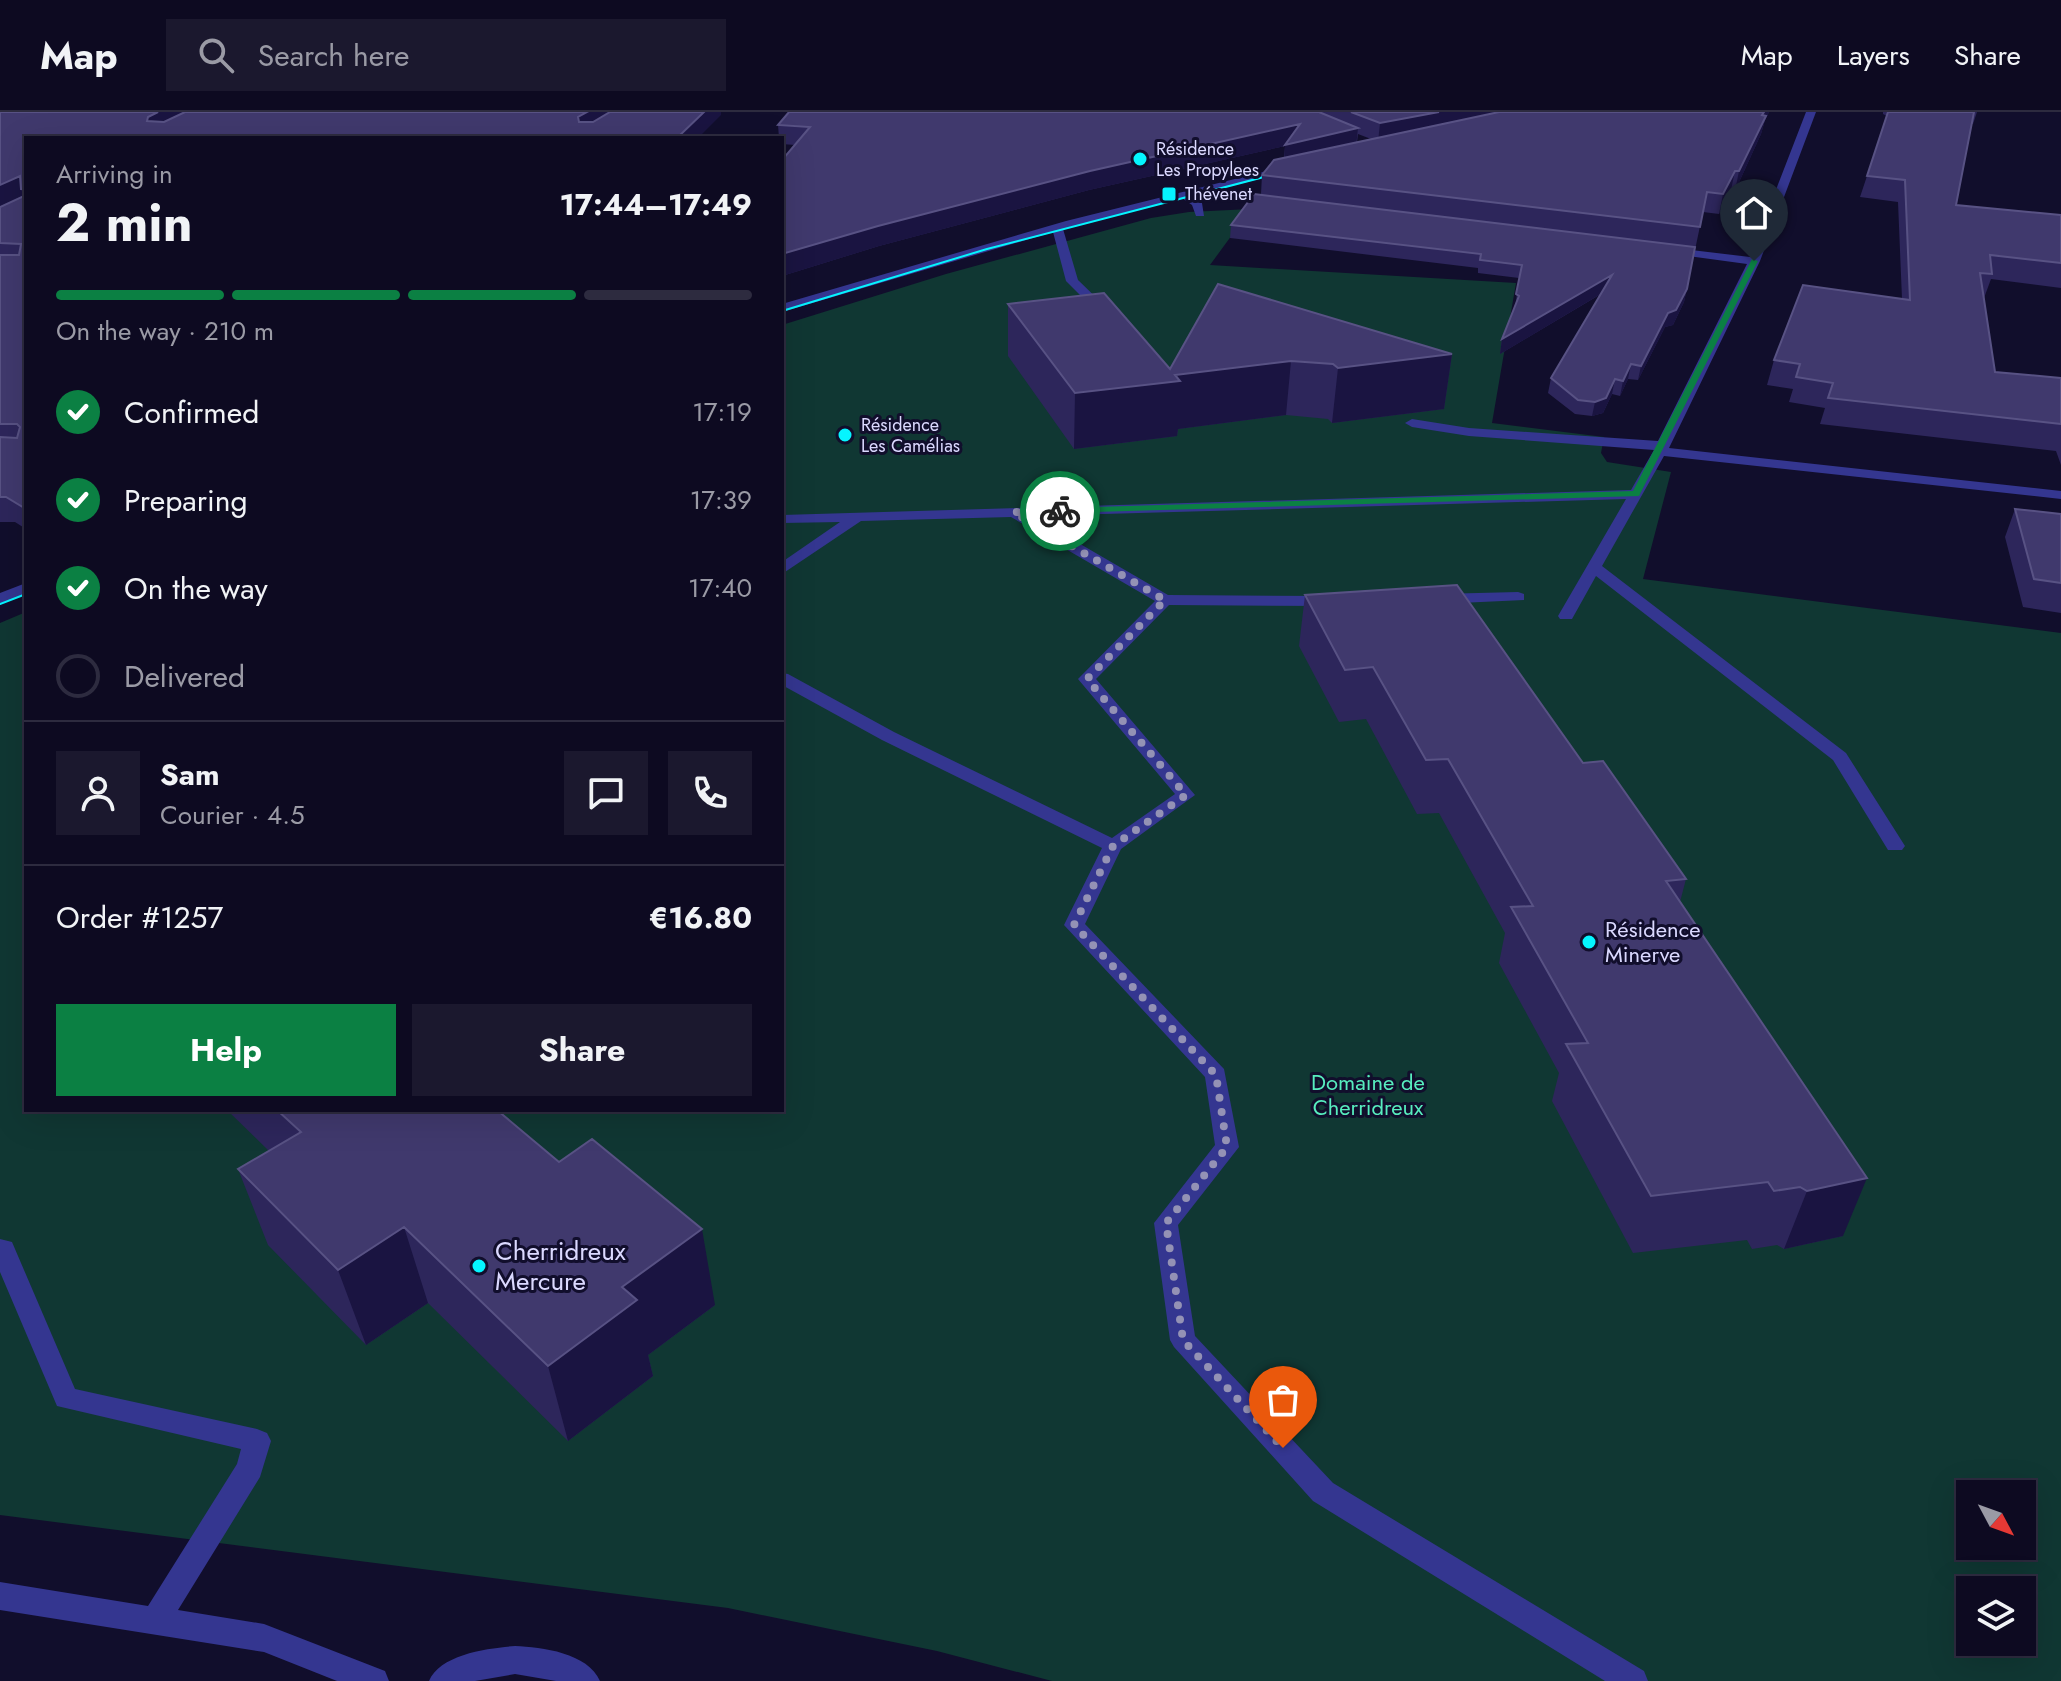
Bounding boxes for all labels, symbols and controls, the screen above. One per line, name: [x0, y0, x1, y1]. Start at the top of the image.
search box: [166, 19, 726, 91]
text: Map: [40, 28, 118, 83]
icon: search: [194, 33, 238, 77]
text: Search here: [258, 34, 410, 77]
text: Map: [1741, 35, 1793, 76]
text: Layers: [1837, 35, 1910, 76]
text: Share: [1954, 35, 2021, 76]
place label: Résidence Les Propylees: [1156, 136, 1259, 183]
marker: Résidence Les Propylees: [1131, 150, 1149, 168]
text: Arriving in: [56, 155, 173, 193]
pin: [1720, 179, 1788, 261]
place label: Thévenet: [1185, 181, 1253, 207]
text: 17:44–17:49: [560, 183, 752, 226]
text: 2 min: [56, 185, 193, 261]
marker: Thévenet: [1160, 185, 1178, 203]
icon: home: [1732, 191, 1776, 235]
text: On the way · 210 m: [56, 312, 274, 350]
icon: check: [56, 390, 100, 434]
text: Confirmed: [124, 391, 259, 434]
text: 17:19: [692, 393, 752, 431]
place label: Résidence Les Camélias: [861, 412, 960, 459]
marker: Résidence Les Camélias: [836, 426, 854, 444]
courier: [1020, 471, 1100, 551]
icon: check: [56, 478, 100, 522]
text: Preparing: [124, 479, 248, 522]
text: 17:39: [690, 481, 752, 519]
icon: bike: [1038, 489, 1082, 533]
icon: check: [56, 566, 100, 610]
text: On the way: [124, 567, 268, 610]
text: 17:40: [688, 569, 752, 607]
text: Delivered: [124, 655, 245, 698]
button: person: [56, 751, 140, 835]
button: chat: [564, 751, 648, 835]
button: phone: [668, 751, 752, 835]
text: Sam: [160, 753, 220, 796]
text: Courier · 4.5: [160, 796, 305, 834]
text: Order #1257: [56, 896, 223, 939]
text: €16.80: [649, 896, 752, 939]
place label: Résidence Minerve: [1605, 913, 1701, 970]
marker: Résidence Minerve: [1580, 933, 1598, 951]
button: Help: [56, 1004, 396, 1096]
button: Share: [412, 1004, 752, 1096]
park label: Domaine de Cherridreux: [1311, 1066, 1425, 1123]
place label: Cherridreux Mercure: [495, 1232, 626, 1300]
marker: Cherridreux Mercure: [470, 1257, 488, 1275]
pin: [1249, 1366, 1317, 1448]
icon: bag: [1261, 1378, 1305, 1422]
north arrow: [1956, 1480, 2036, 1560]
map controls: [1956, 1480, 2036, 1656]
button: layers: [1956, 1576, 2036, 1656]

